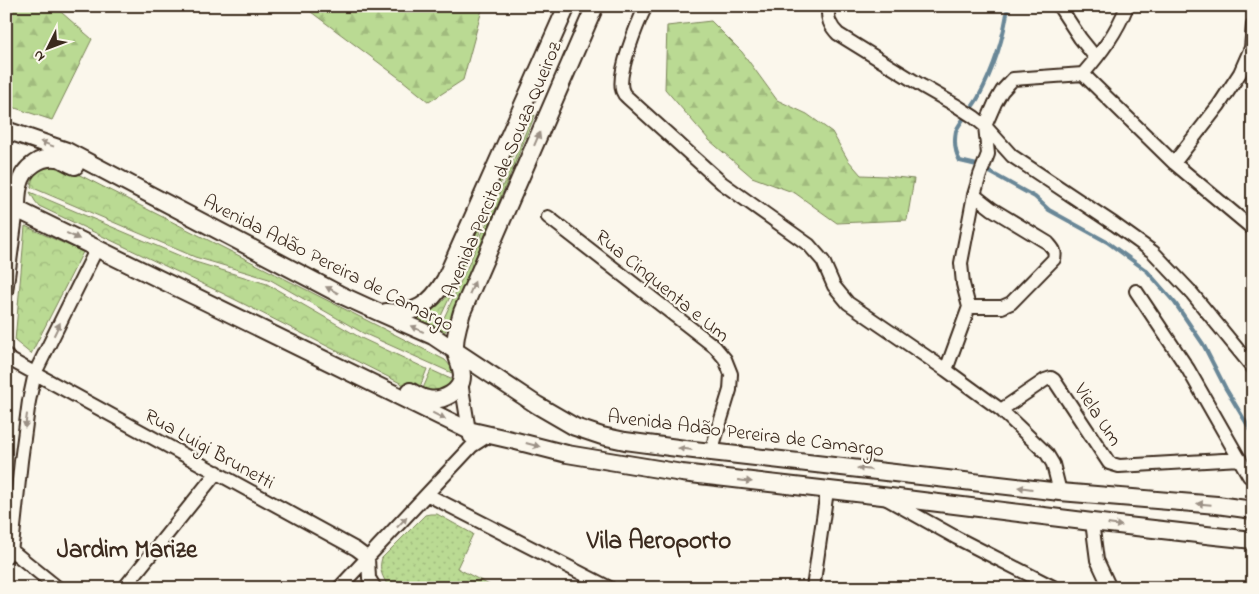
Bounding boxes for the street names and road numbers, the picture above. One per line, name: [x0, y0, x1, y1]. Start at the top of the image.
street label: Avenida Percito de Souza Queiroz: [436, 37, 571, 303]
street label: Avenida Adão Pereira de Camargo: [197, 188, 458, 341]
street label: Rua Cinquenta e Um: [588, 223, 735, 350]
street label: Viela Um: [1065, 377, 1128, 453]
street label: Rua Luigi Brunetti: [138, 402, 279, 499]
street label: Avenida Adão Pereira de Camargo: [606, 403, 886, 467]

